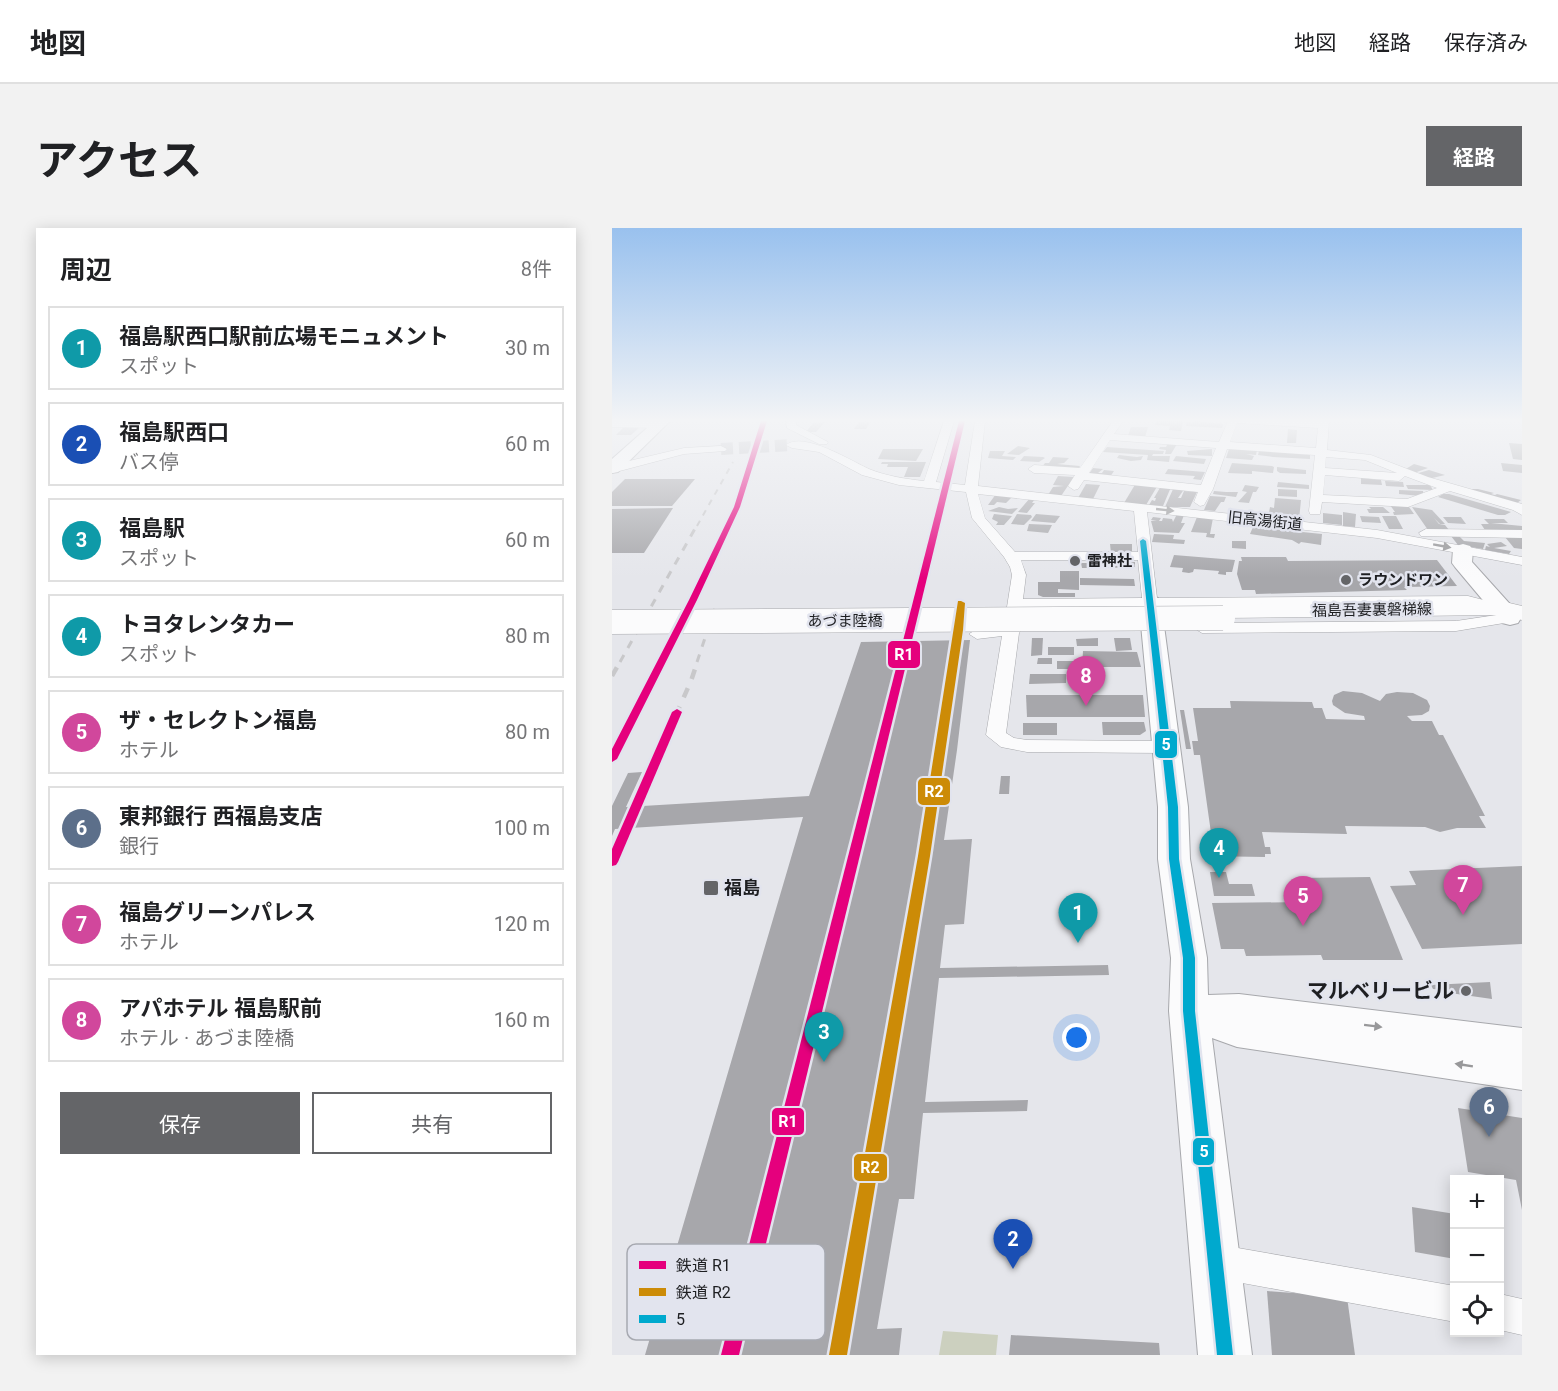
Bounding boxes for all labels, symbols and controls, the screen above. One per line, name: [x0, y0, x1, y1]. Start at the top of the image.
text: 地図: [30, 27, 86, 60]
text: 地図: [1294, 31, 1336, 55]
text: 経路: [1369, 31, 1411, 55]
text: 保存済み: [1444, 31, 1528, 55]
button: 経路: [1426, 126, 1522, 186]
text: アクセス: [36, 136, 202, 185]
text: 周辺: [60, 255, 112, 285]
text: 8件: [521, 257, 552, 281]
text: 福島駅西口駅前広場モニュメント: [119, 324, 449, 349]
text: 1: [76, 336, 87, 360]
text: 30 m: [505, 336, 550, 360]
text: スポット: [119, 354, 199, 378]
text: 福島駅西口: [119, 420, 229, 445]
text: 2: [76, 432, 87, 456]
text: 60 m: [505, 432, 550, 456]
text: バス停: [119, 450, 179, 474]
one-way arrow: [1156, 505, 1175, 515]
street label: 旧高湯街道: [1227, 508, 1303, 534]
text: 福島駅: [119, 516, 185, 541]
text: 3: [76, 528, 87, 552]
text: 60 m: [505, 528, 550, 552]
one-way arrow: [1432, 542, 1451, 551]
text: スポット: [119, 546, 199, 570]
place label: 雷神社: [1087, 552, 1132, 570]
marker: 雷神社: [1068, 554, 1082, 568]
place label: ラウンドワン: [1358, 571, 1448, 589]
marker: ラウンドワン: [1339, 573, 1353, 587]
street label: 福島吾妻裏磐梯線: [1312, 600, 1432, 620]
text: トヨタレンタカー: [119, 612, 295, 637]
street label: あづま陸橋: [807, 612, 883, 630]
text: 4: [76, 624, 87, 648]
text: 80 m: [505, 624, 550, 648]
line badge: R1: [887, 640, 921, 669]
text: スポット: [119, 642, 199, 666]
text: R1: [894, 645, 914, 664]
pin: 8: [1066, 656, 1106, 706]
text: ザ・セレクトン福島: [119, 708, 317, 733]
text: 5: [76, 720, 87, 744]
text: 80 m: [505, 720, 550, 744]
line badge: 5: [1154, 730, 1178, 759]
text: 5: [1161, 735, 1171, 754]
text: ホテル: [119, 738, 179, 762]
line badge: R2: [917, 777, 951, 806]
text: R2: [924, 782, 944, 801]
text: 東邦銀行 西福島支店: [119, 804, 322, 829]
text: 6: [76, 816, 87, 840]
text: 100 m: [494, 816, 550, 840]
pin: 4: [1200, 828, 1238, 878]
text: 銀行: [119, 834, 159, 858]
pin: 7: [1444, 866, 1482, 915]
pin: 5: [1284, 876, 1322, 926]
place label: 福島: [724, 877, 760, 898]
marker: 福島: [702, 879, 720, 897]
pin: 1: [1058, 894, 1098, 943]
text: 福島グリーンパレス: [119, 900, 316, 925]
text: 7: [76, 912, 87, 936]
text: 120 m: [494, 912, 550, 936]
text: ホテル: [119, 930, 179, 954]
place label: マルベリービル: [1307, 979, 1454, 1003]
marker: マルベリービル: [1459, 984, 1473, 998]
text: アパホテル 福島駅前: [119, 996, 322, 1021]
text: 8: [76, 1008, 87, 1032]
text: 160 m: [494, 1008, 550, 1032]
pin: 3: [804, 1012, 844, 1062]
one-way arrow: [1363, 1021, 1382, 1030]
your location: [1062, 1023, 1091, 1052]
text: ホテル · あづま陸橋: [119, 1026, 294, 1050]
one-way arrow: [1455, 1060, 1474, 1069]
pin: 6: [1470, 1088, 1508, 1137]
button: 保存: [60, 1092, 300, 1154]
button: 共有: [312, 1092, 552, 1154]
line badge: R1: [771, 1107, 805, 1136]
text: R1: [778, 1112, 798, 1131]
line badge: 5: [1192, 1137, 1215, 1166]
text: 5: [1199, 1142, 1209, 1161]
line badge: R2: [853, 1153, 888, 1182]
text: R2: [860, 1158, 880, 1177]
map controls: [1450, 1175, 1504, 1337]
button: +: [1450, 1175, 1504, 1229]
pin: 2: [994, 1220, 1032, 1269]
button: −: [1450, 1229, 1504, 1283]
legend: [627, 1244, 825, 1340]
text: 鉄道 R1: [676, 1256, 731, 1275]
text: 鉄道 R2: [676, 1283, 731, 1302]
button: locate: [1450, 1283, 1504, 1337]
text: 5: [676, 1310, 685, 1329]

